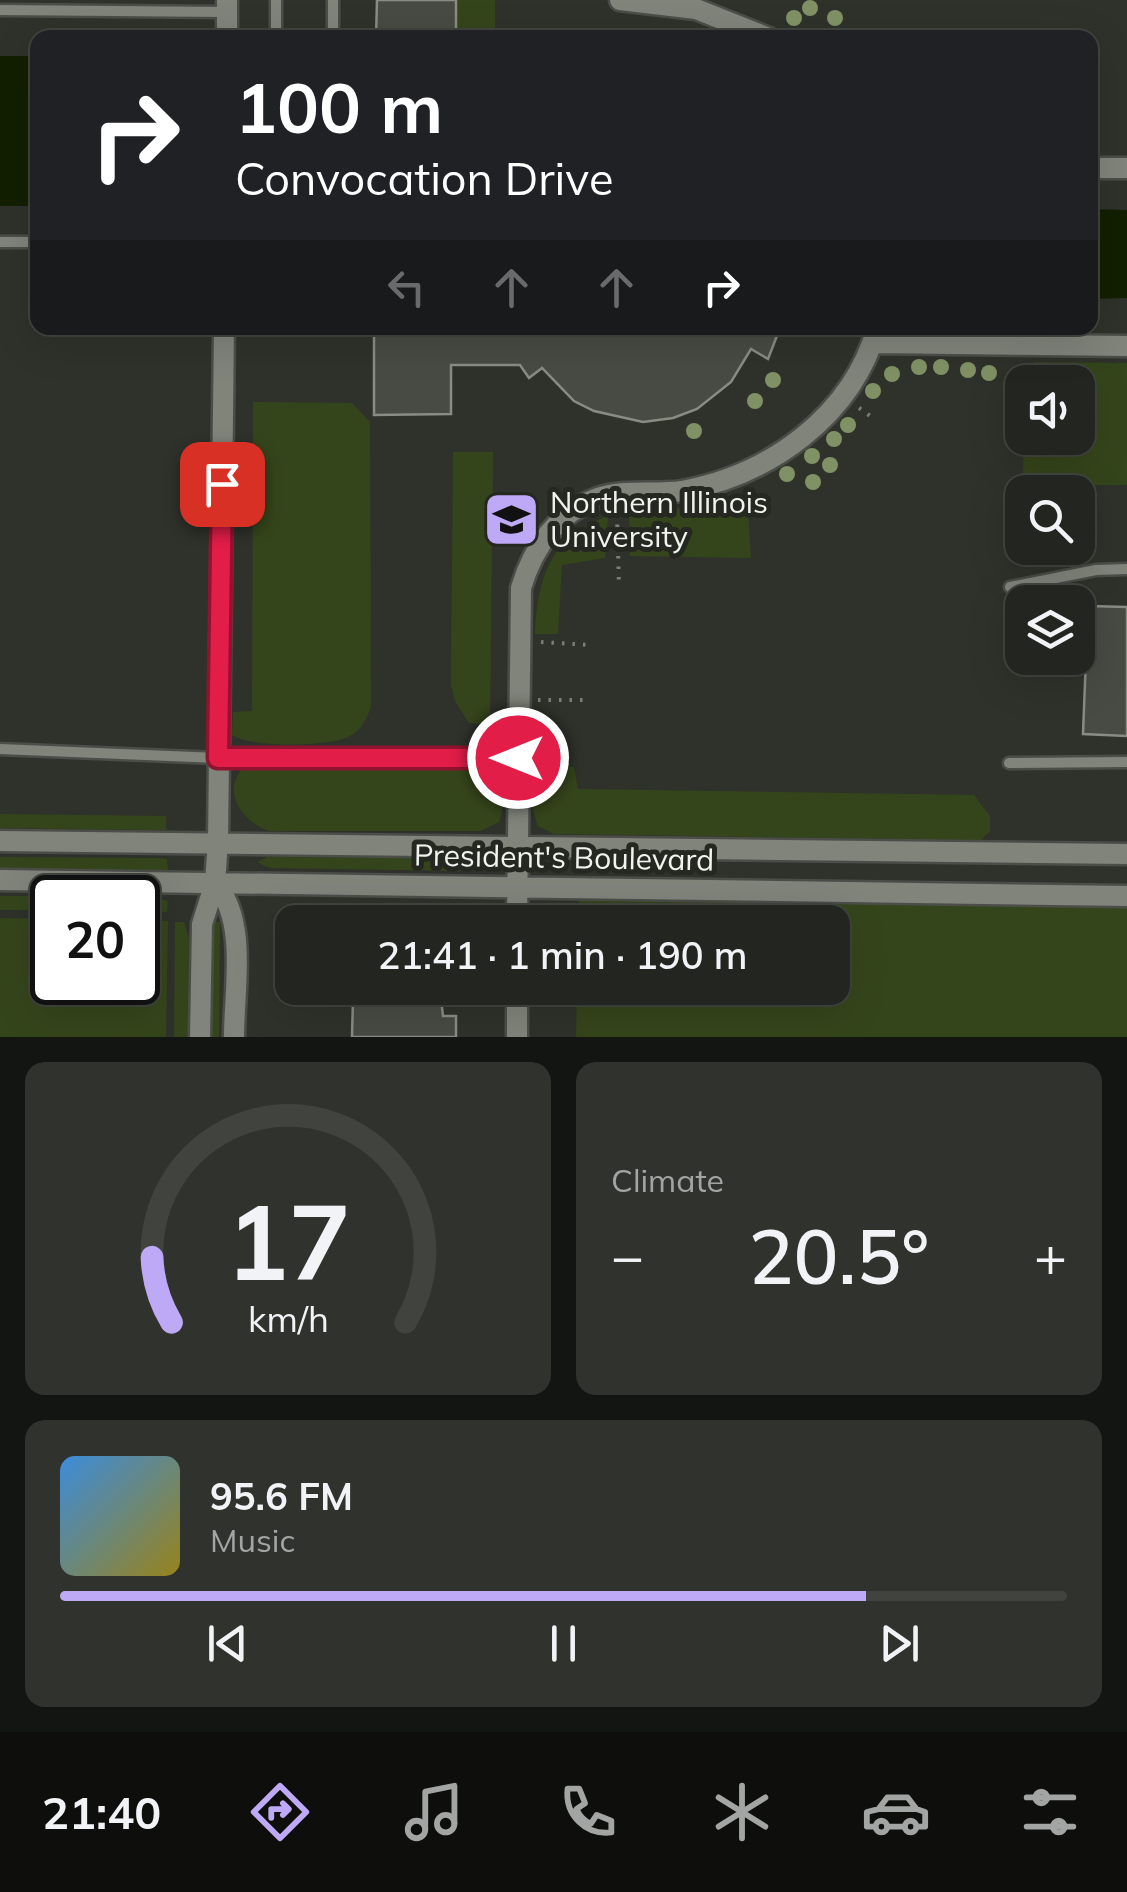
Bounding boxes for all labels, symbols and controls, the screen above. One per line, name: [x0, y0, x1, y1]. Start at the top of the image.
text: 100 m: [235, 63, 443, 151]
icon: right: [70, 70, 200, 200]
text: Convocation Drive: [235, 150, 613, 206]
icon: left: [379, 260, 434, 315]
icon: ahead: [484, 260, 539, 315]
icon: ahead: [589, 260, 644, 315]
icon: right: [694, 260, 749, 315]
map controls: [1005, 365, 1095, 675]
button: sound: [1005, 365, 1095, 455]
pin: [180, 442, 265, 527]
icon: arrive: [195, 457, 250, 512]
button: search: [1005, 475, 1095, 565]
place label: Northern Illinois University: [550, 483, 768, 555]
school or university icon: Northern Illinois University: [481, 490, 541, 550]
button: layers: [1005, 585, 1095, 675]
position arrow: [466, 706, 570, 810]
street label: President's Boulevard: [413, 835, 715, 879]
speed limit sign: 20: [30, 875, 160, 1005]
text: 21:41 · 1 min · 190 m: [377, 931, 748, 979]
text: Climate: [611, 1160, 724, 1200]
text: 17: [226, 1175, 350, 1306]
text: 20.5°: [749, 1209, 929, 1303]
text: −: [611, 1221, 644, 1290]
text: +: [1034, 1221, 1067, 1290]
text: km/h: [248, 1296, 328, 1341]
text: 95.6 FM: [210, 1472, 353, 1520]
text: Music: [210, 1520, 295, 1560]
icon: previous: [200, 1616, 255, 1671]
icon: pause: [536, 1616, 591, 1671]
icon: next: [872, 1616, 927, 1671]
icon: directions: [245, 1777, 315, 1847]
icon: music: [399, 1777, 469, 1847]
icon: phone: [553, 1777, 623, 1847]
icon: climate: [707, 1777, 777, 1847]
icon: car: [861, 1777, 931, 1847]
icon: filters: [1015, 1777, 1085, 1847]
text: 21:40: [42, 1784, 161, 1840]

